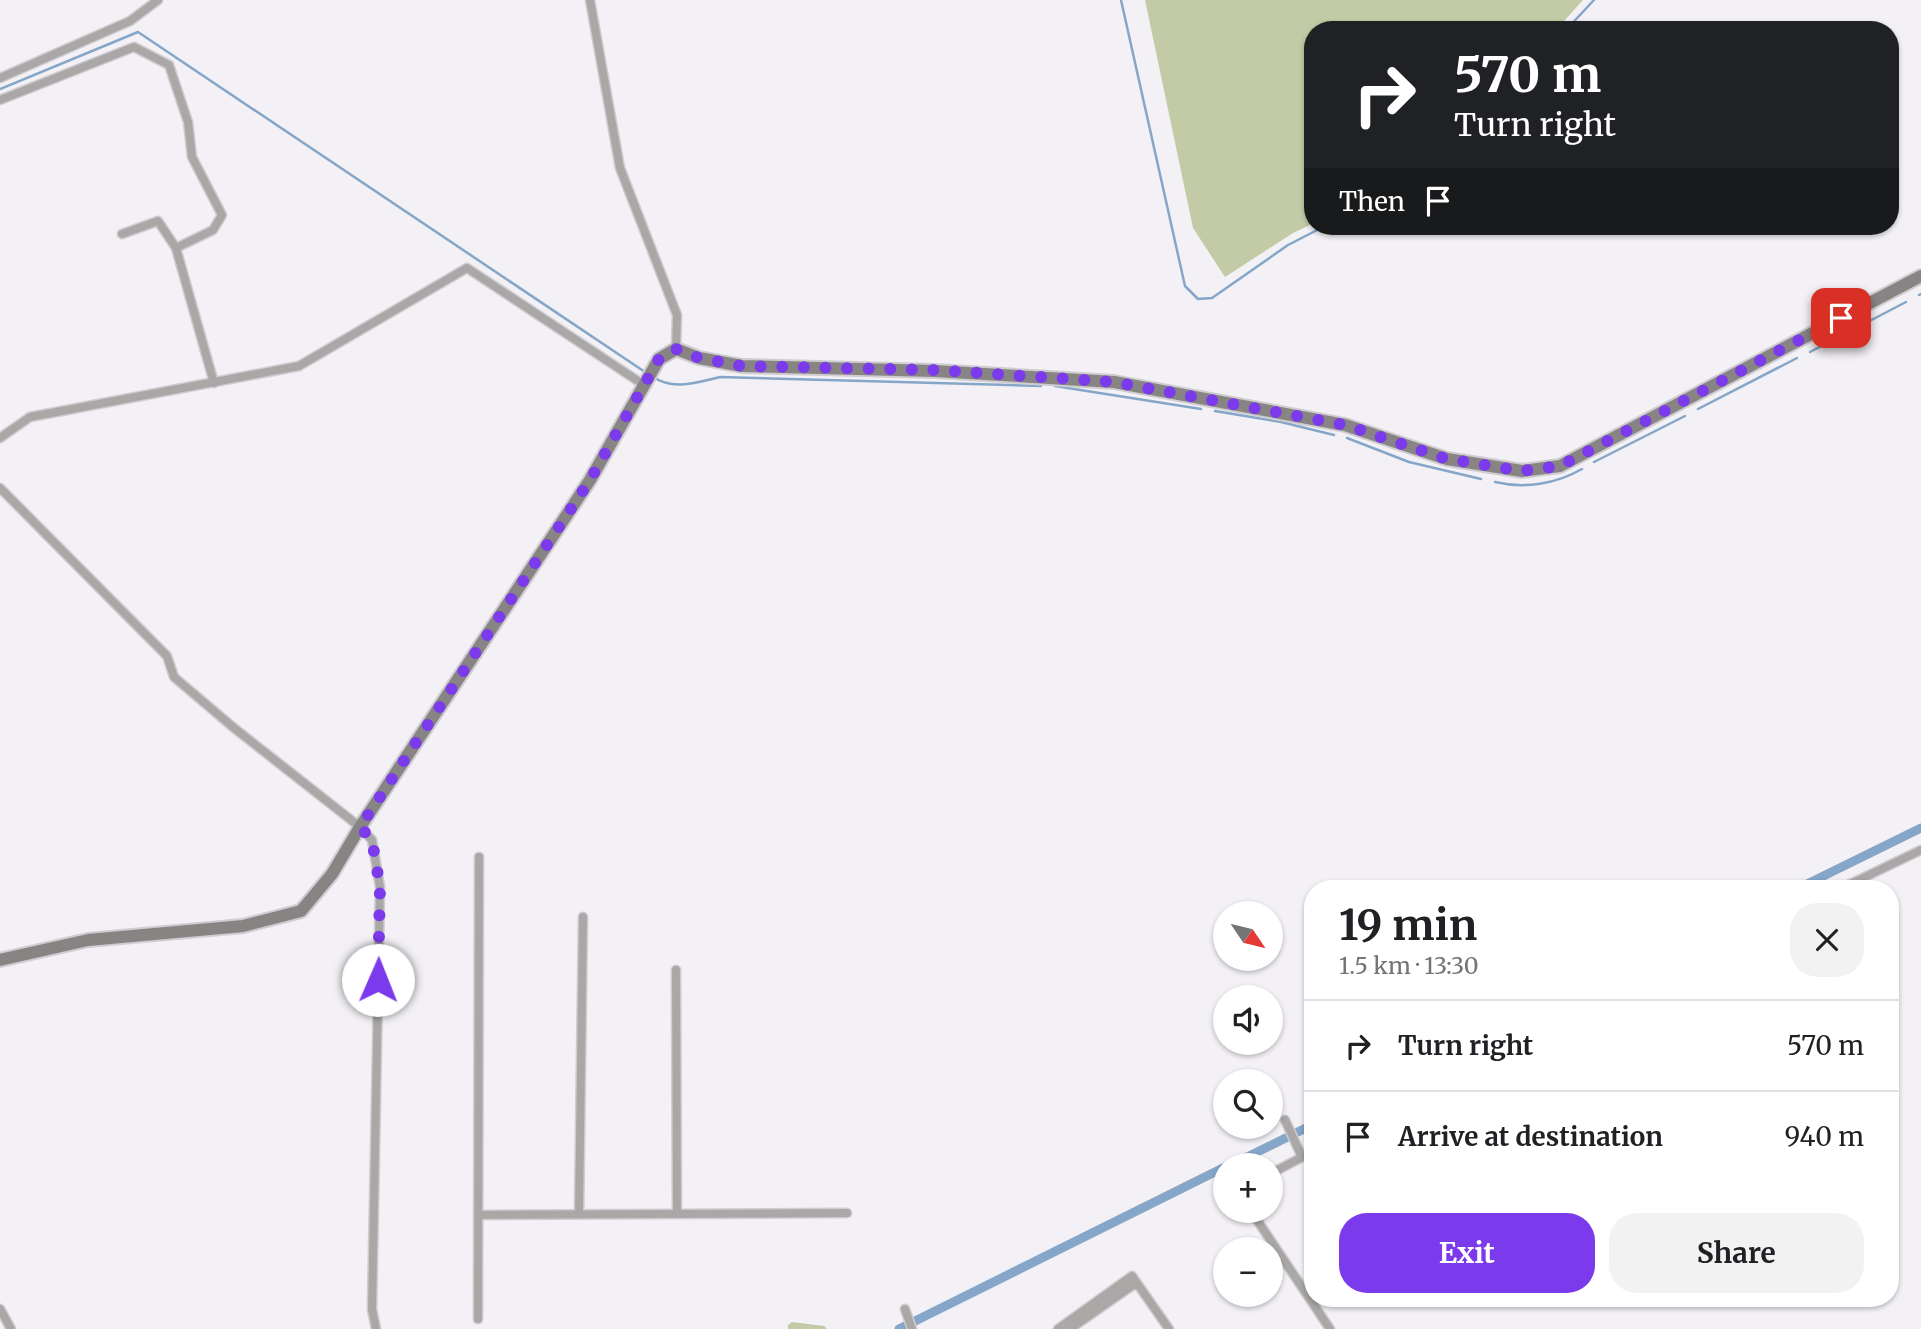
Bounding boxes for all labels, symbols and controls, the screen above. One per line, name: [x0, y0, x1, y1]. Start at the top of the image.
text: 570 m: [1454, 44, 1601, 105]
icon: right: [1339, 49, 1430, 140]
text: Turn right: [1454, 105, 1616, 145]
icon: arrive: [1419, 182, 1457, 220]
text: Then: [1339, 185, 1405, 218]
pin: [1811, 288, 1871, 348]
icon: arrive: [1822, 299, 1860, 337]
text: 19 min: [1339, 899, 1477, 951]
north arrow: [1213, 901, 1283, 971]
map controls: [1213, 901, 1283, 1307]
button: close: [1790, 903, 1864, 977]
position arrow: [341, 943, 415, 1017]
text: 1.5 km · 13:30: [1339, 951, 1479, 980]
button: sound: [1213, 985, 1283, 1055]
icon: right: [1339, 1027, 1377, 1065]
text: Turn right: [1398, 1029, 1533, 1062]
text: 570 m: [1787, 1029, 1864, 1062]
button: search: [1213, 1069, 1283, 1139]
icon: arrive: [1339, 1118, 1377, 1156]
text: Arrive at destination: [1398, 1120, 1663, 1153]
text: 940 m: [1784, 1120, 1864, 1153]
button: +: [1213, 1153, 1283, 1223]
button: Exit: [1339, 1213, 1595, 1293]
button: Share: [1609, 1213, 1864, 1293]
button: −: [1213, 1237, 1283, 1307]

